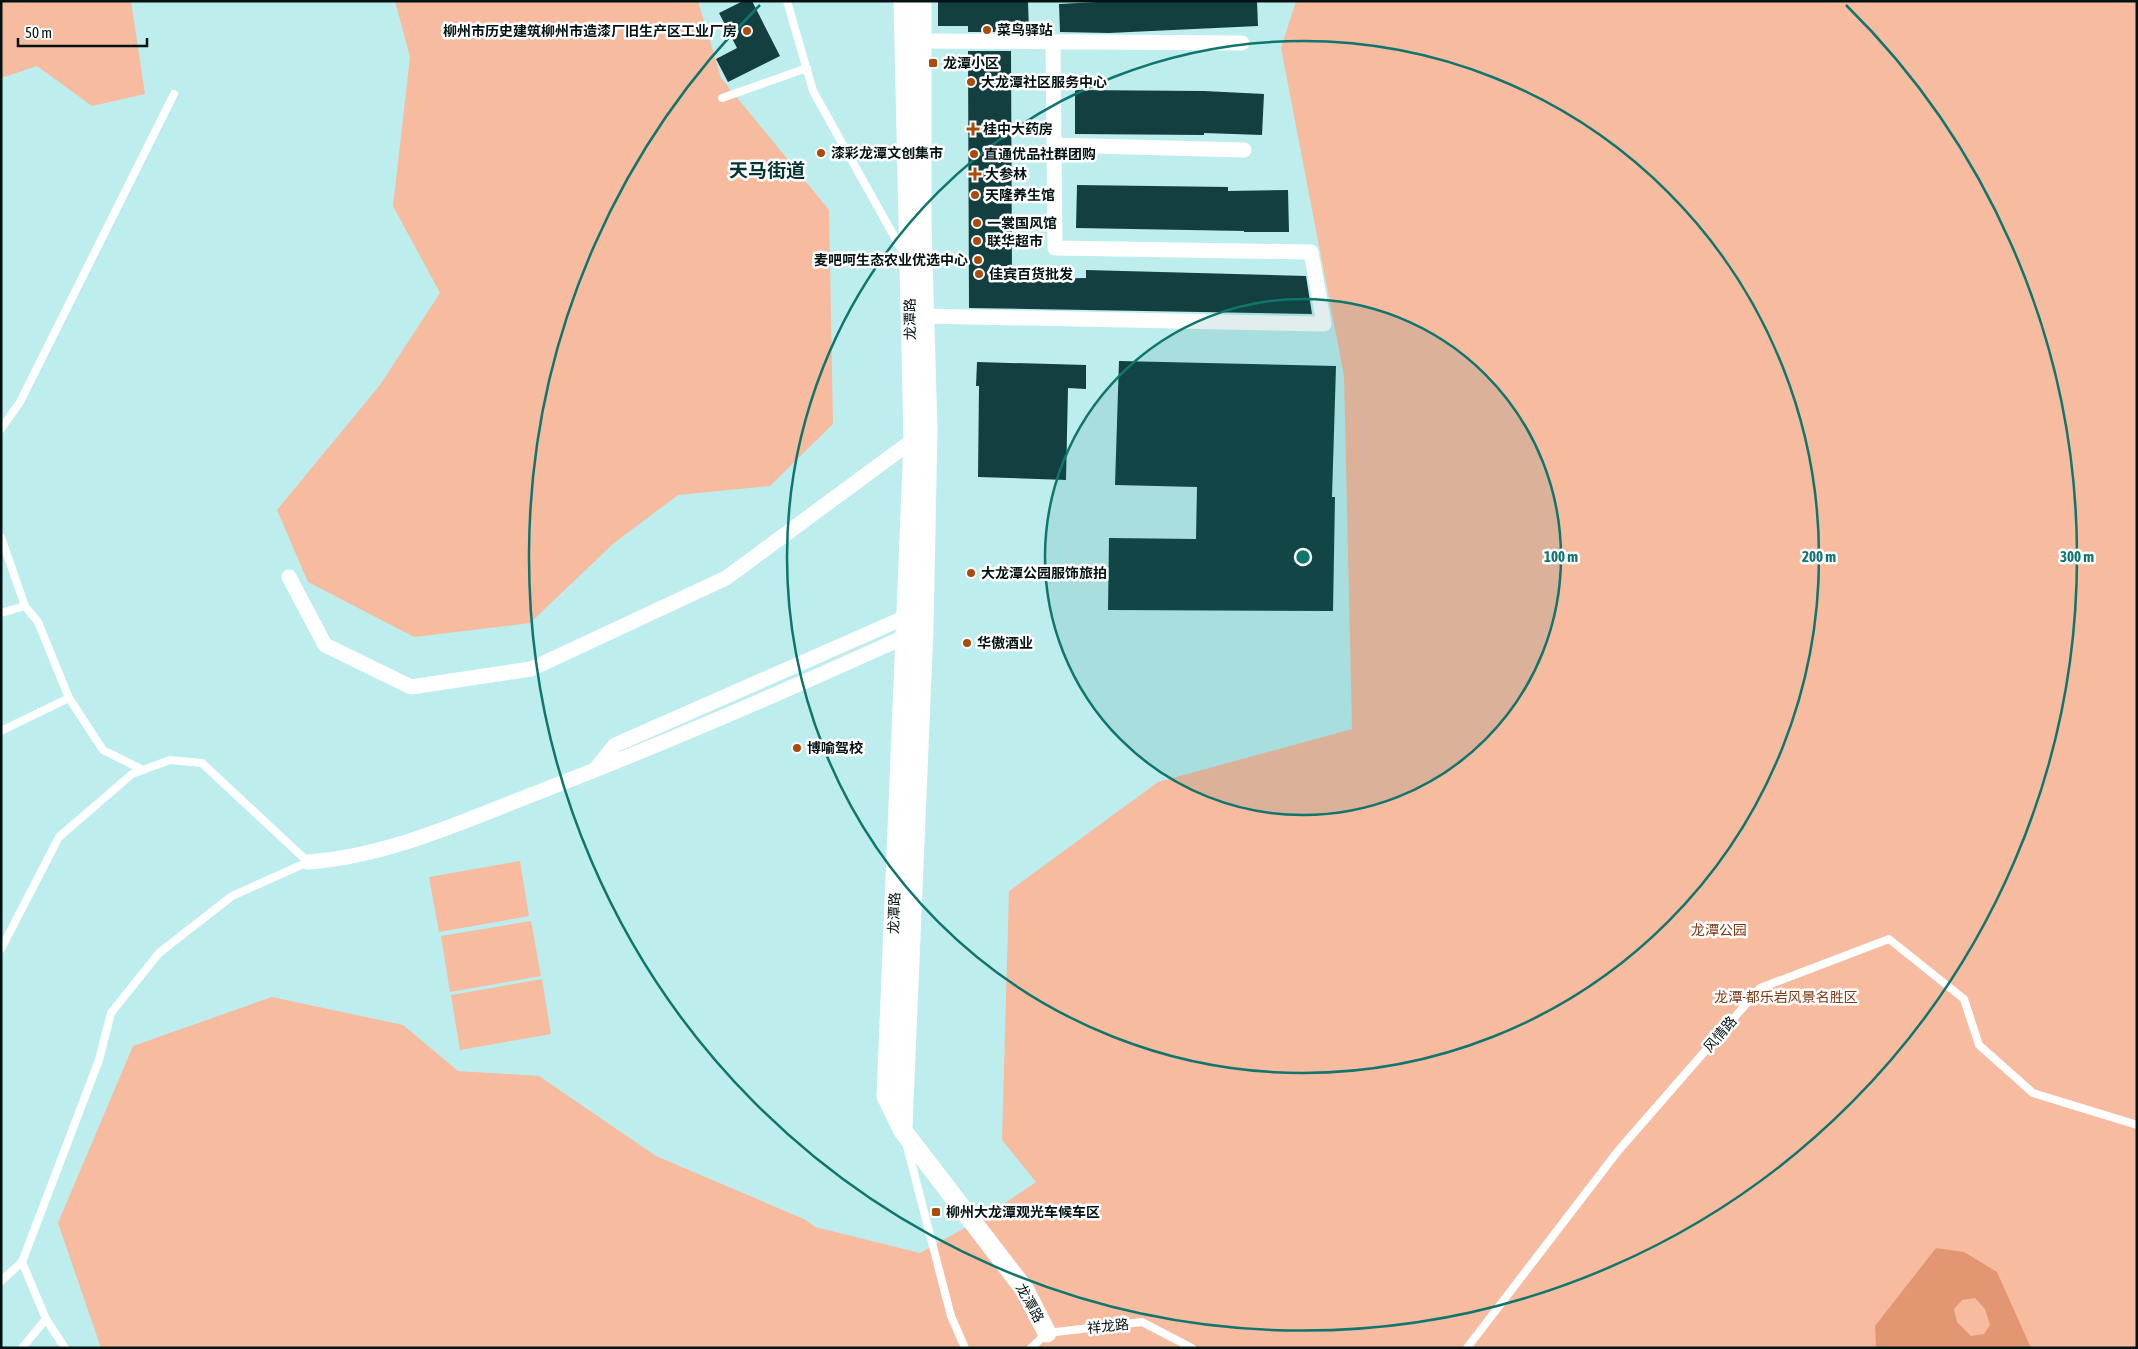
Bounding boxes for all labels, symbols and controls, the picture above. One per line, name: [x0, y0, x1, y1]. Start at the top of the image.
scale bar: [18, 15, 146, 47]
place label: 菜鸟驿站: [997, 22, 1053, 38]
place label: 柳州市历史建筑柳州市造漆厂旧生产区工业厂房: [443, 23, 737, 39]
text: 50 m: [25, 24, 52, 41]
marker: 菜鸟驿站: [981, 24, 993, 36]
marker: 柳州市历史建筑柳州市造漆厂旧生产区工业厂房: [741, 25, 753, 37]
place label: 龙潭小区: [943, 55, 999, 71]
marker: 龙潭小区: [927, 57, 939, 69]
place label: 大龙潭社区服务中心: [981, 74, 1107, 90]
marker: 大龙潭社区服务中心: [965, 76, 977, 88]
place label: 桂中大药房: [983, 121, 1053, 137]
marker: 桂中大药房: [967, 123, 979, 135]
place label: 漆彩龙潭文创集市: [831, 145, 943, 161]
place label: 直通优品社群团购: [984, 146, 1096, 162]
marker: 漆彩龙潭文创集市: [815, 147, 827, 159]
marker: 直通优品社群团购: [968, 148, 980, 160]
district label: 天马街道: [729, 159, 805, 181]
place label: 大参林: [985, 166, 1027, 182]
marker: 大参林: [969, 168, 981, 180]
place label: 天隆养生馆: [985, 187, 1055, 203]
marker: 天隆养生馆: [969, 189, 981, 201]
place label: 一裳国风馆: [987, 215, 1057, 231]
marker: 一裳国风馆: [971, 217, 983, 229]
place label: 联华超市: [987, 233, 1043, 249]
marker: 联华超市: [971, 235, 983, 247]
place label: 麦吧呵生态农业优选中心: [814, 252, 968, 268]
marker: 麦吧呵生态农业优选中心: [972, 254, 984, 266]
place label: 佳宾百货批发: [989, 266, 1073, 282]
marker: 佳宾百货批发: [973, 268, 985, 280]
street label: 龙潭路: [902, 298, 918, 340]
centre of rings: [1294, 548, 1312, 566]
text: 100 m: [1544, 548, 1578, 565]
text: 200 m: [1802, 548, 1836, 565]
text: 300 m: [2060, 548, 2094, 565]
place label: 大龙潭公园服饰旅拍: [981, 565, 1107, 581]
marker: 大龙潭公园服饰旅拍: [965, 567, 977, 579]
place label: 华傲酒业: [977, 635, 1033, 651]
marker: 华傲酒业: [961, 637, 973, 649]
place label: 博喻驾校: [807, 740, 863, 756]
marker: 博喻驾校: [791, 742, 803, 754]
street label: 龙潭路: [885, 892, 903, 934]
park label: 龙潭公园: [1691, 922, 1747, 938]
park label: 龙潭-都乐岩风景名胜区: [1714, 989, 1858, 1005]
street label: 风情路: [1700, 1013, 1740, 1055]
place label: 柳州大龙潭观光车候车区: [946, 1204, 1100, 1220]
marker: 柳州大龙潭观光车候车区: [930, 1206, 942, 1218]
street label: 龙潭路: [1013, 1281, 1047, 1325]
street label: 祥龙路: [1086, 1316, 1130, 1336]

